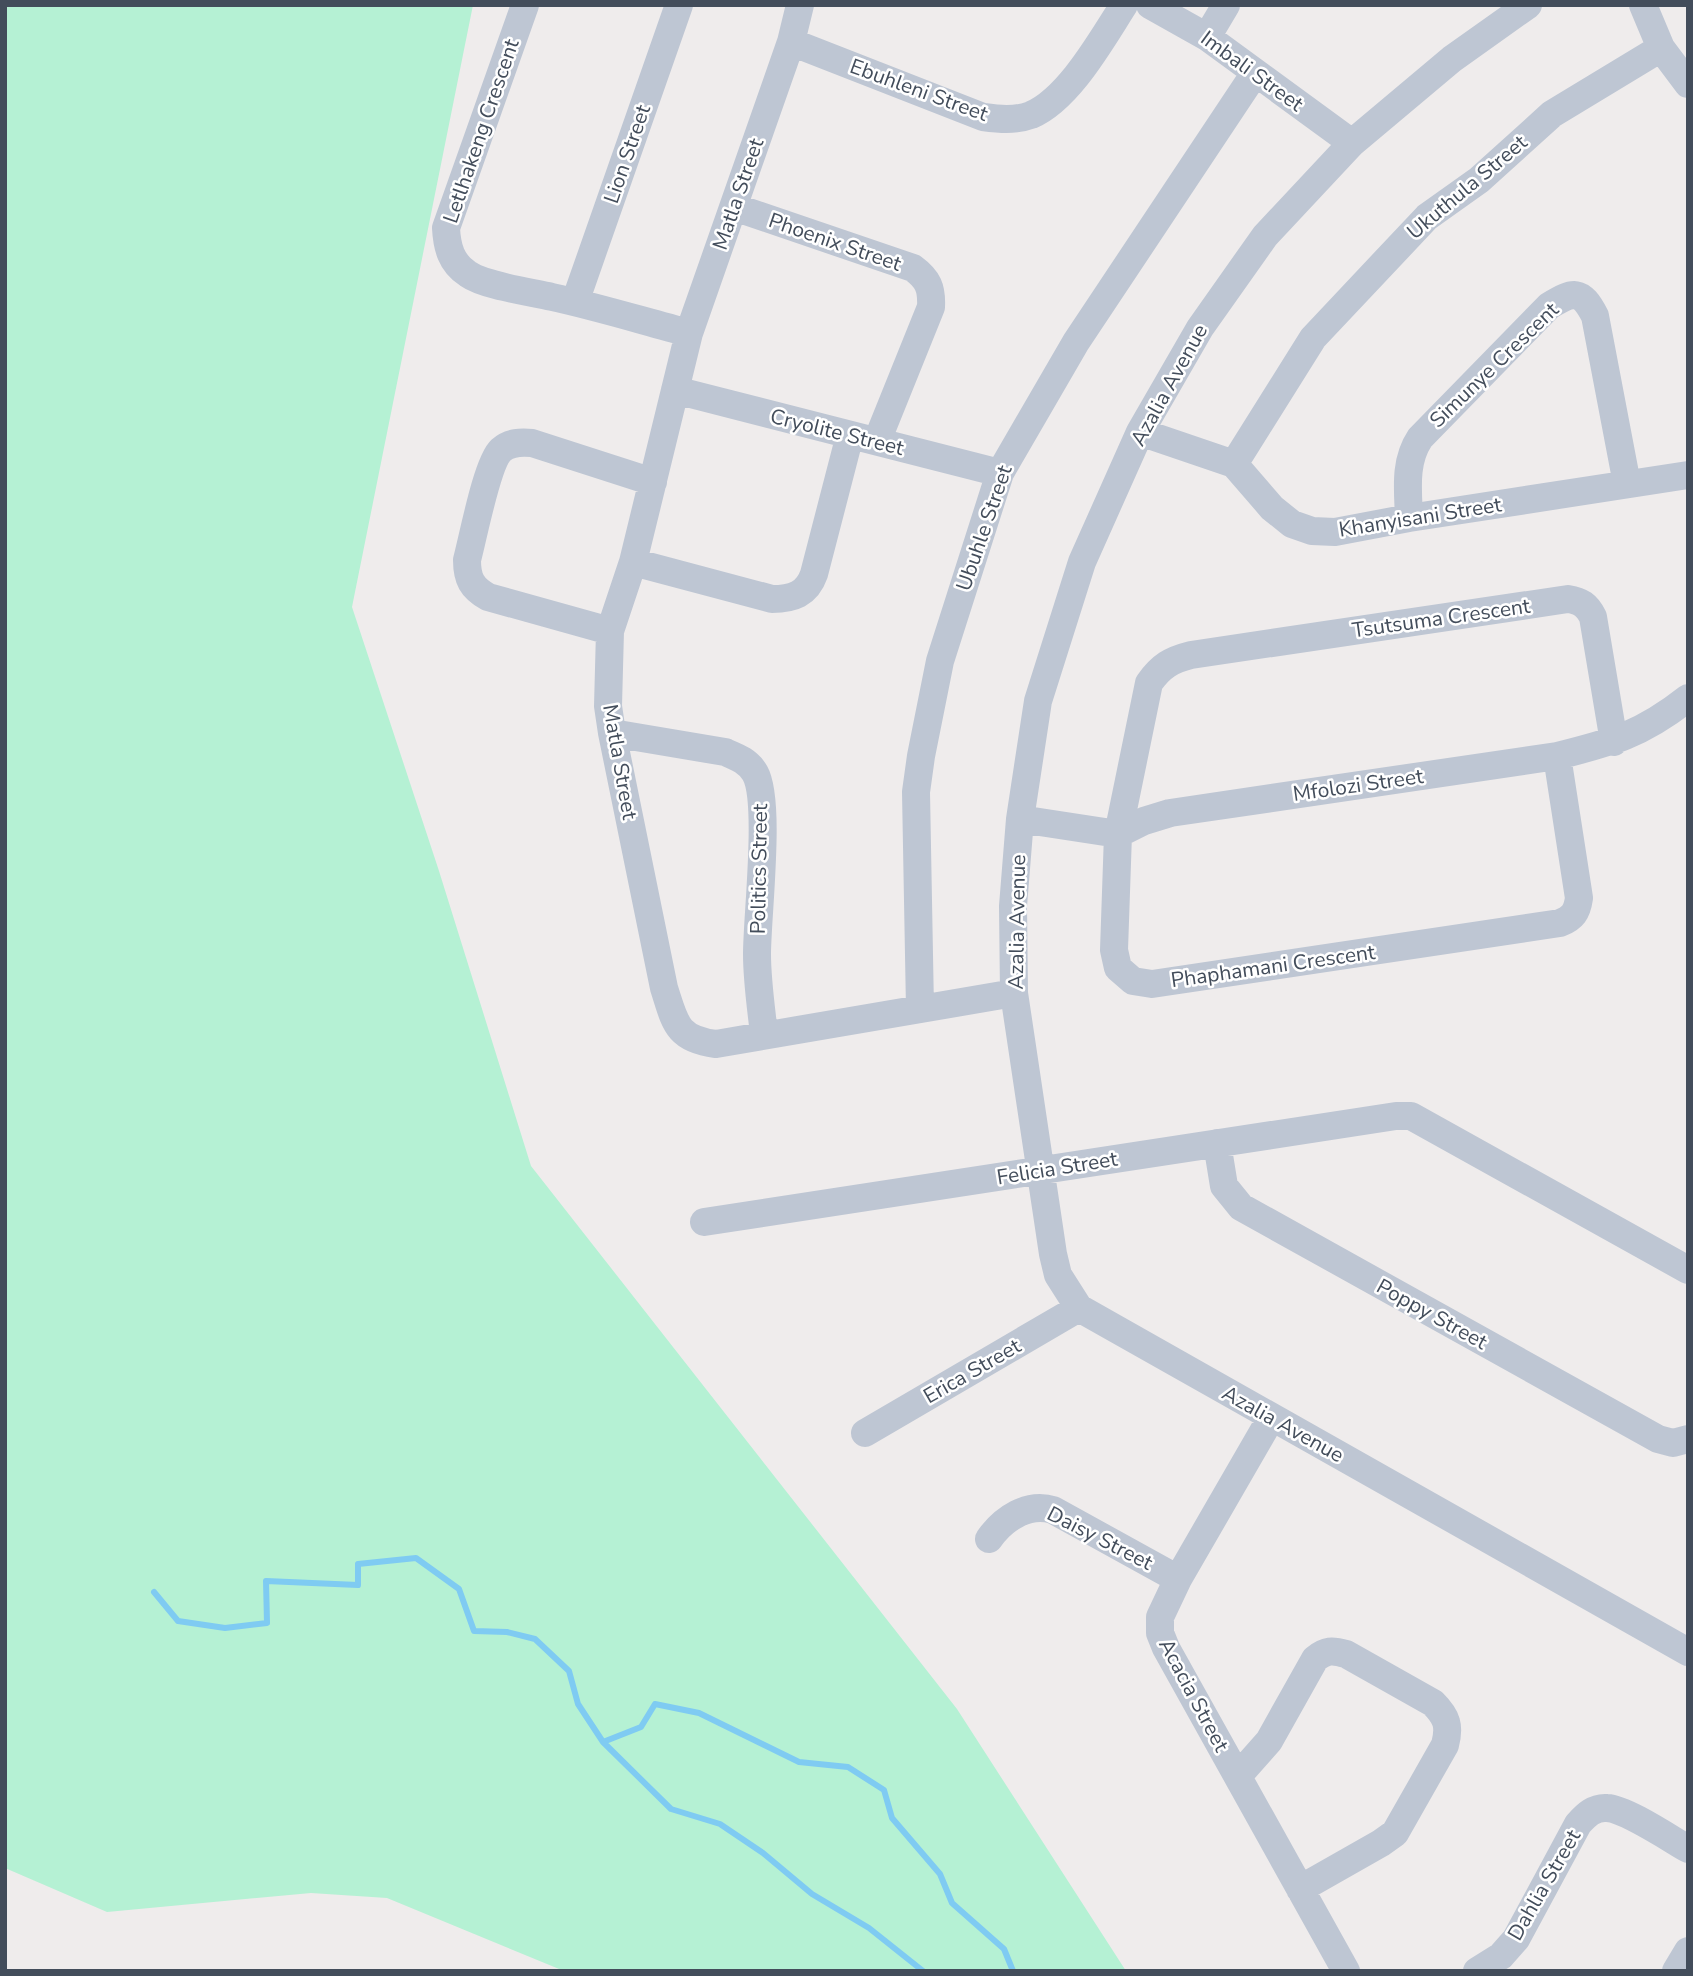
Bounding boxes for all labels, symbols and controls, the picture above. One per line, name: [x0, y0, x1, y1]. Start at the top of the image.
street label: Imbali Street: [1195, 24, 1309, 118]
street label: Letlhakeng Crescent: [436, 35, 526, 227]
street label: Ebuhleni Street: [846, 52, 993, 128]
street label: Lion Street: [597, 100, 657, 207]
street label: Ukuthula Street: [1401, 128, 1533, 246]
street label: Matla Street: [706, 134, 770, 254]
street label: Phoenix Street: [765, 206, 906, 278]
street label: Simunye Crescent: [1423, 296, 1565, 434]
street label: Azalia Avenue: [1124, 319, 1214, 451]
street label: Cryolite Street: [767, 402, 907, 462]
street label: Ubuhle Street: [949, 461, 1019, 595]
street label: Khanyisani Street: [1337, 490, 1504, 544]
street label: Tsutsuma Crescent: [1350, 592, 1532, 644]
street label: Matla Street: [596, 702, 644, 822]
street label: Mfolozi Street: [1291, 762, 1426, 808]
street label: Politics Street: [744, 803, 774, 934]
street label: Azalia Avenue: [1002, 854, 1032, 990]
street label: Phaphamani Crescent: [1169, 938, 1377, 994]
street label: Felicia Street: [995, 1145, 1120, 1191]
street label: Poppy Street: [1372, 1272, 1493, 1356]
street label: Erica Street: [918, 1332, 1026, 1410]
street label: Azalia Avenue: [1217, 1379, 1349, 1469]
street label: Daisy Street: [1042, 1499, 1158, 1577]
street label: Acacia Street: [1152, 1634, 1236, 1757]
street label: Dahlia Street: [1501, 1824, 1587, 1946]

